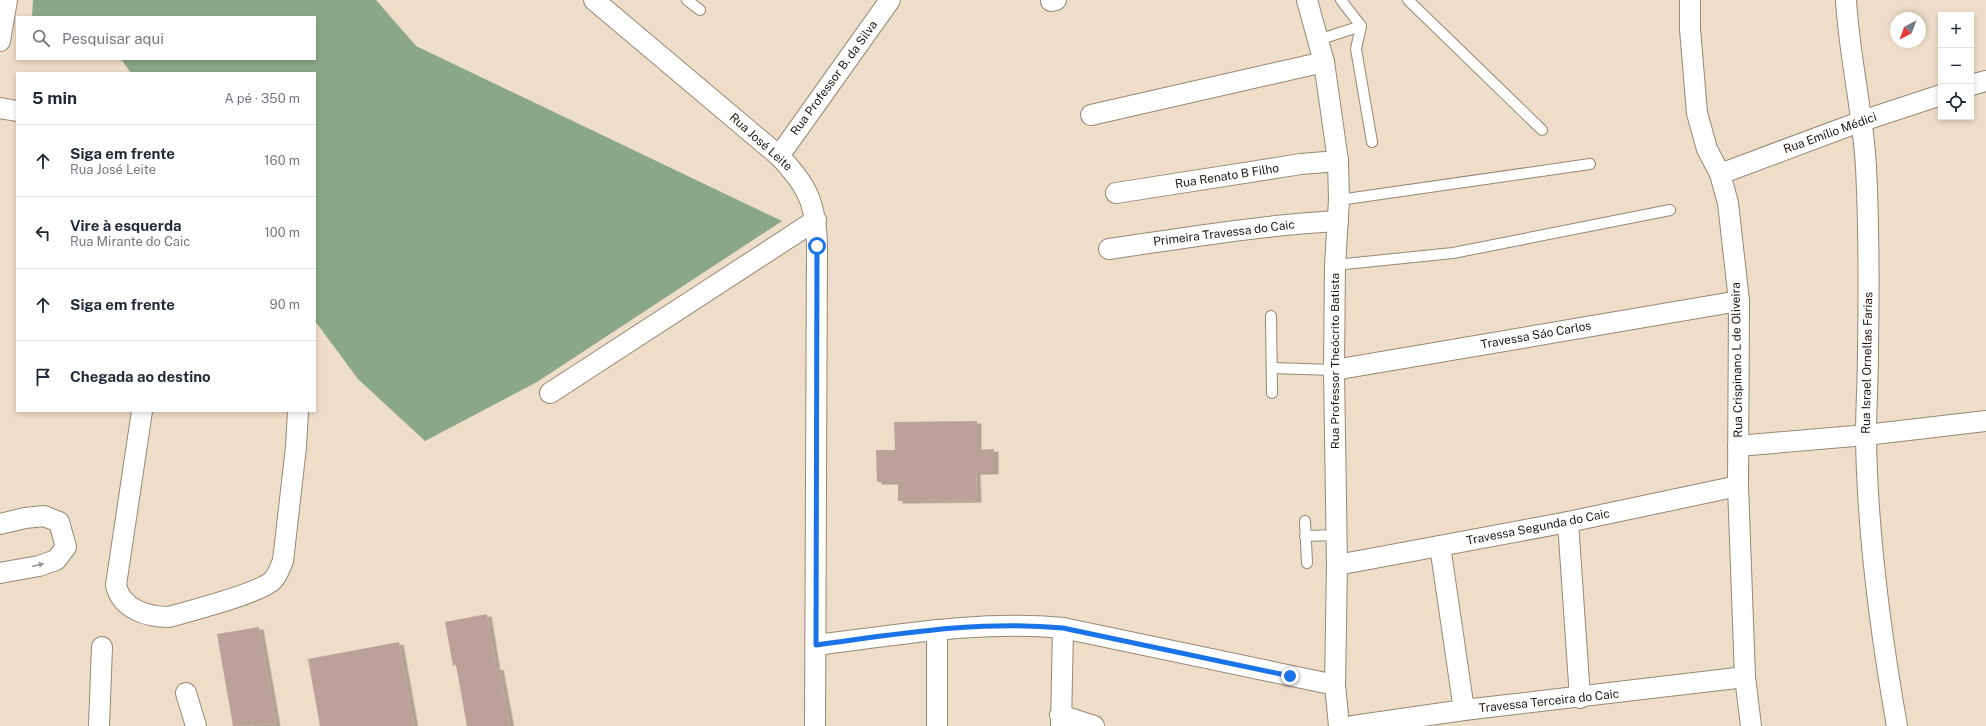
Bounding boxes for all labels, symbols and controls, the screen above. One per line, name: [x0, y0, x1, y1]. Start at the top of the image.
north arrow: [1890, 12, 1926, 48]
map controls: [1938, 12, 1974, 120]
button: +: [1938, 12, 1974, 48]
search box: [16, 16, 316, 60]
street label: Rua Professor B. da Silva: [788, 18, 880, 138]
icon: search: [30, 27, 52, 49]
text: Pesquisar aqui: [62, 30, 164, 47]
button: −: [1938, 48, 1974, 84]
button: locate: [1938, 84, 1974, 120]
text: 5 min: [32, 88, 77, 108]
text: A pé · 350 m: [224, 91, 300, 106]
street label: Rua José Leite: [727, 110, 795, 174]
street label: Rua Emílio Médici: [1781, 110, 1879, 156]
text: Siga em frente: [70, 145, 175, 162]
icon: ahead: [32, 150, 54, 172]
text: 160 m: [264, 153, 300, 168]
street label: Rua Renato B Filho: [1174, 161, 1280, 191]
text: Rua José Leite: [70, 162, 156, 177]
text: Vire à esquerda: [70, 217, 182, 234]
street label: Primeira Travessa do Caic: [1152, 217, 1296, 249]
icon: left: [32, 222, 54, 244]
text: 100 m: [264, 225, 300, 240]
text: Rua Mirante do Caic: [70, 234, 190, 249]
route start: [808, 237, 826, 255]
street label: Rua Professor Theócrito Batista: [1328, 273, 1342, 449]
street label: Rua Crispinano L de Oliveira: [1729, 282, 1745, 438]
street label: Rua Israel Ornellas Farias: [1859, 292, 1875, 434]
icon: ahead: [32, 294, 54, 316]
text: Siga em frente: [70, 296, 175, 313]
text: 90 m: [270, 297, 300, 312]
street label: Travessa Sáo Carlos: [1480, 318, 1592, 352]
icon: arrive: [32, 366, 54, 388]
text: Chegada ao destino: [70, 368, 211, 385]
street label: Travessa Segunda do Caic: [1465, 506, 1611, 548]
one-way arrow: [32, 562, 44, 568]
route end: [1281, 667, 1299, 685]
street label: Travessa Terceira do Caic: [1478, 687, 1620, 715]

